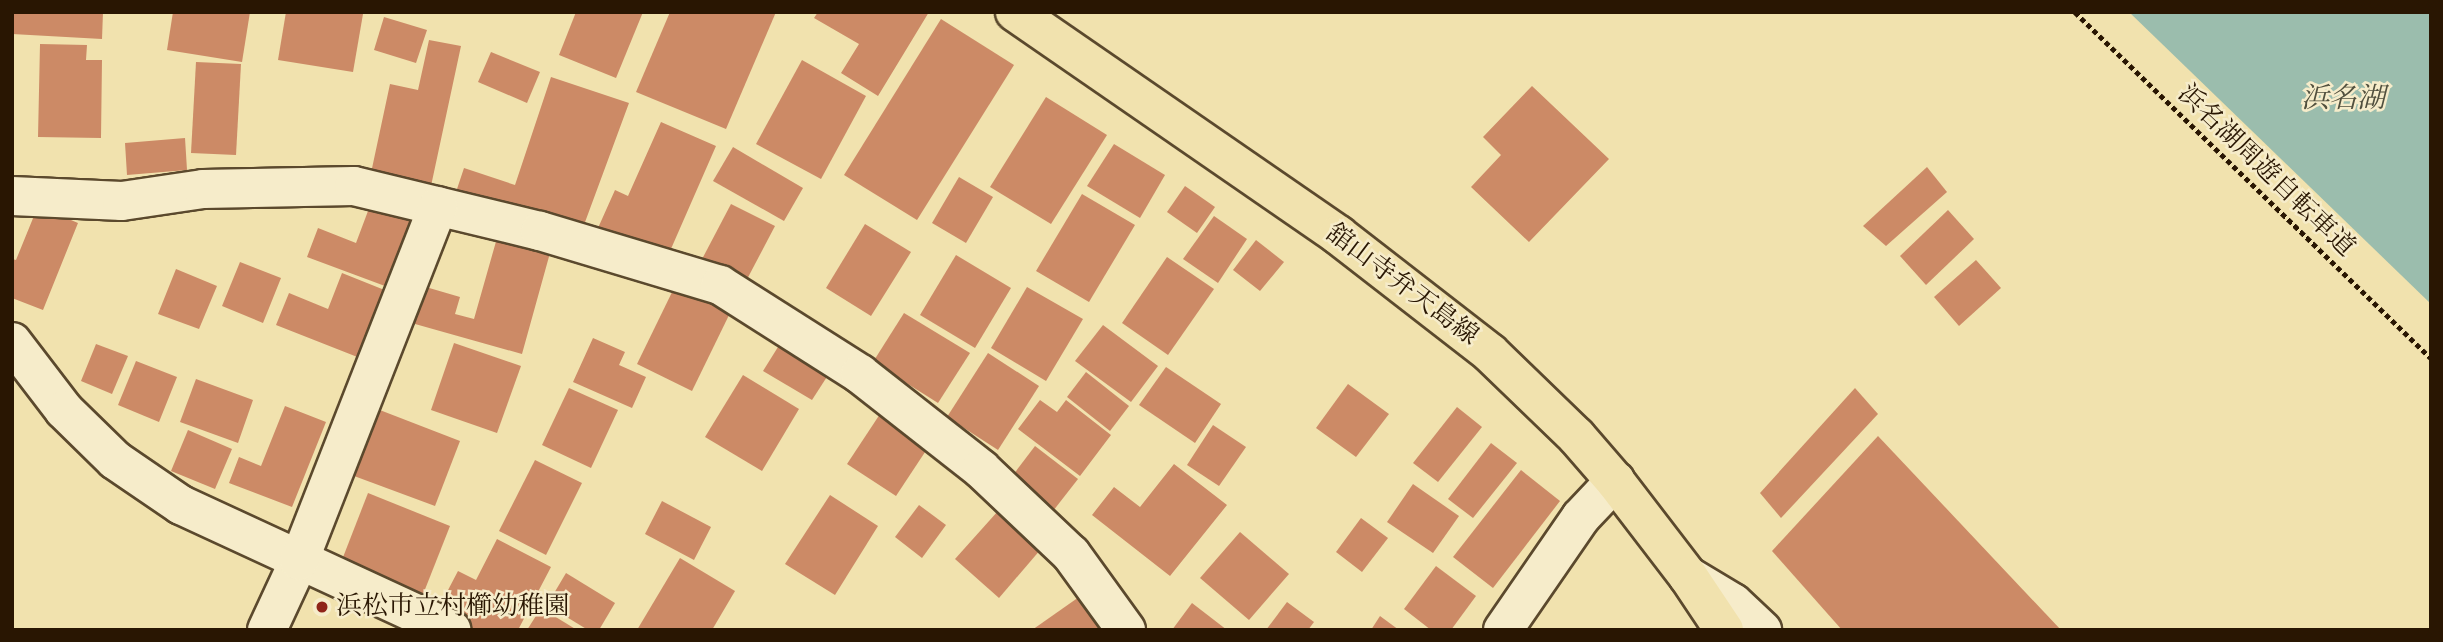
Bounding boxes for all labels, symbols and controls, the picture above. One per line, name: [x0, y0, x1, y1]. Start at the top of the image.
street label: 浜名湖周遊自転車道: [2171, 79, 2361, 263]
water label: 浜名湖: [2301, 82, 2385, 116]
street label: 舘山寺弁天島線: [1320, 218, 1484, 352]
place label: 浜松市立村櫛幼稚園: [336, 591, 570, 623]
marker: 浜松市立村櫛幼稚園: [314, 599, 330, 615]

